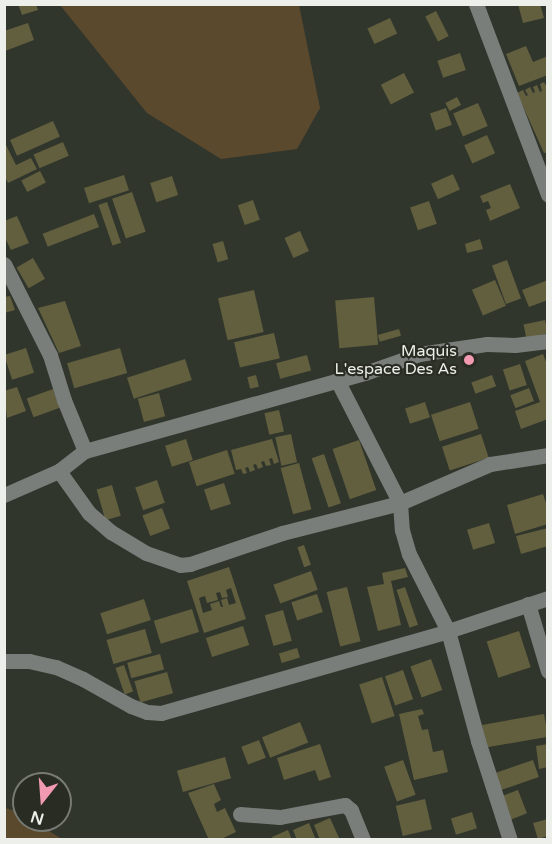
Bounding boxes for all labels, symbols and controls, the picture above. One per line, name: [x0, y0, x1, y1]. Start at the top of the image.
place label: Maquis L'espace Des As: [335, 341, 457, 379]
marker: Maquis L'espace Des As: [462, 353, 476, 367]
north arrow: [12, 772, 72, 832]
text: N: [28, 806, 46, 829]

